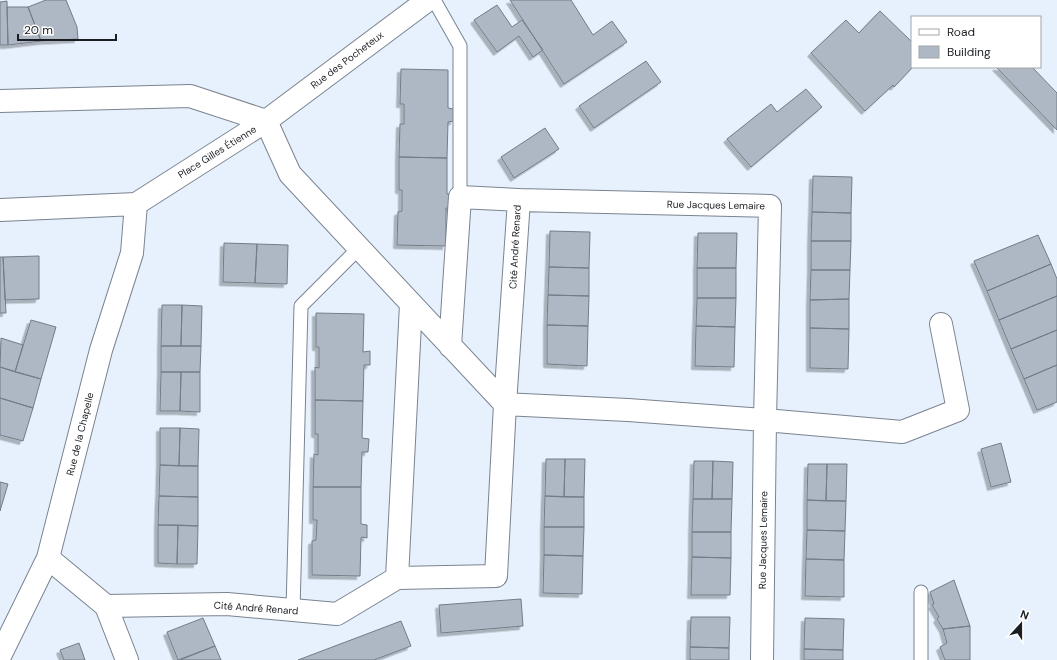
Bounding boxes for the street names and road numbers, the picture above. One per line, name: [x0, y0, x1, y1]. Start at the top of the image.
street label: Rue des Pocheteux: [308, 28, 386, 92]
street label: Place Gilles Étienne: [175, 122, 259, 181]
street label: Rue Jacques Lemaire: [667, 198, 766, 212]
street label: Cité André Renard: [506, 204, 524, 290]
street label: Rue de la Chapelle: [63, 391, 97, 477]
street label: Rue Jacques Lemaire: [756, 490, 770, 589]
street label: Cité André Renard: [213, 599, 299, 617]

